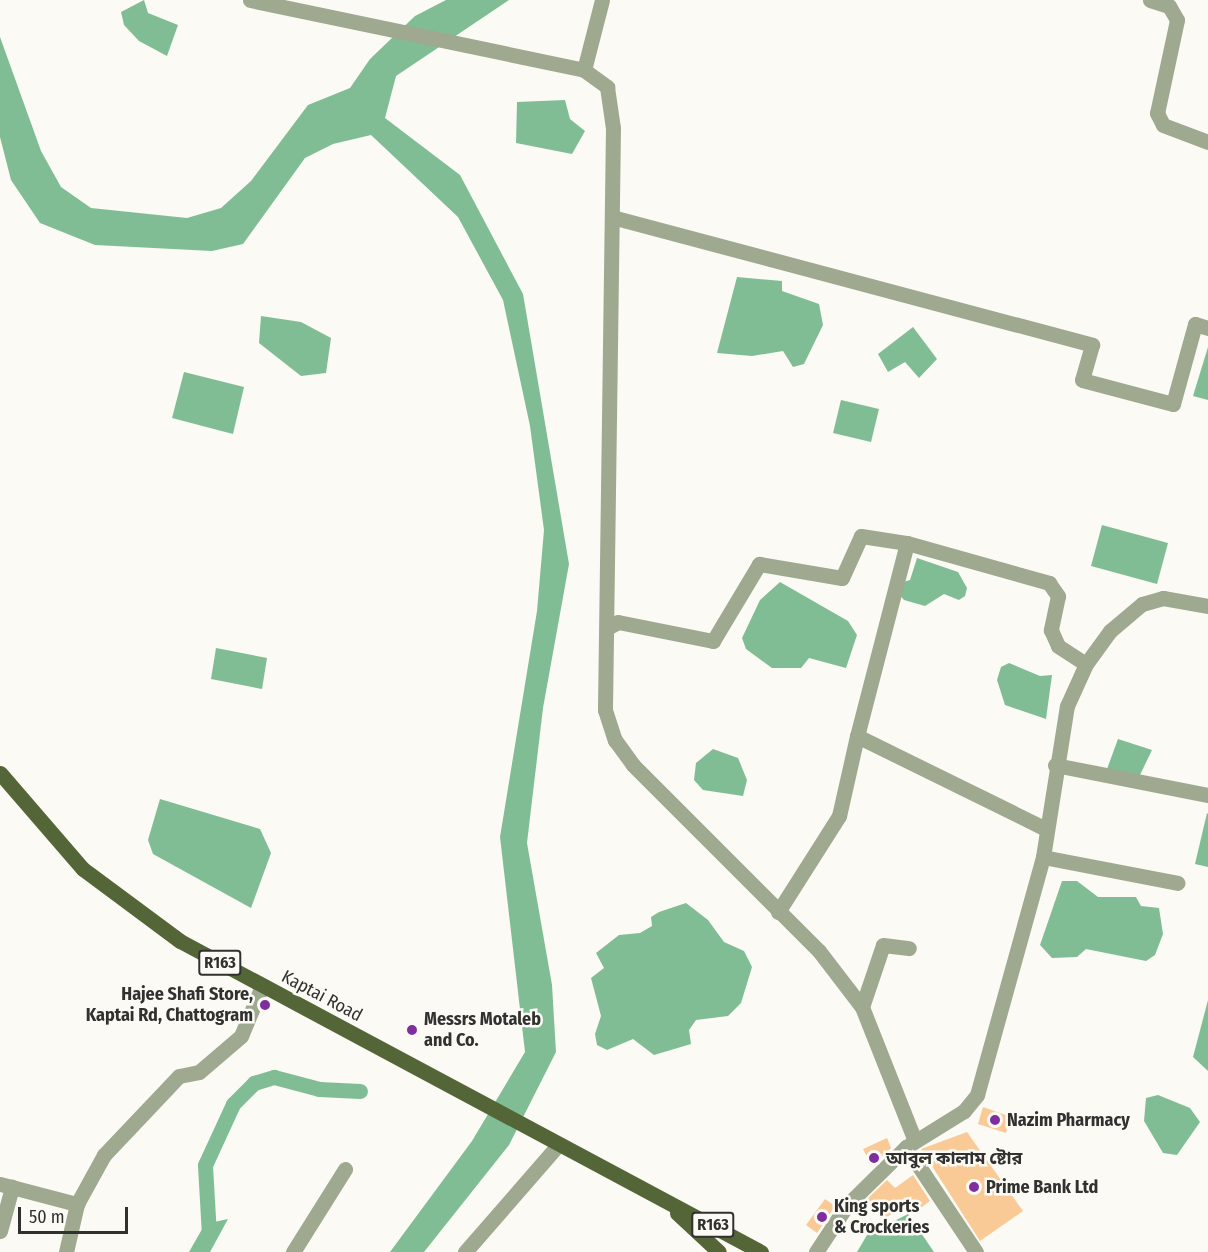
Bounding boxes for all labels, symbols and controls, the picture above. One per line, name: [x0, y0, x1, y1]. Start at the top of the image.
road number: R163: [198, 950, 242, 976]
street label: Kaptai Road: [278, 966, 366, 1026]
place label: Hajee Shafi Store, Kaptai Rd, Chattogram: [86, 984, 253, 1026]
marker: Hajee Shafi Store, Kaptai Rd, Chattogram: [258, 998, 272, 1012]
place label: Messrs Motaleb and Co.: [424, 1009, 541, 1052]
marker: Messrs Motaleb and Co.: [405, 1023, 419, 1037]
place label: Nazim Pharmacy: [1007, 1109, 1130, 1131]
marker: Nazim Pharmacy: [988, 1113, 1002, 1127]
place label: আবুল কালাম ষ্টোর: [886, 1147, 1022, 1169]
marker: আবুল কালাম ষ্টোর: [867, 1151, 881, 1165]
place label: Prime Bank Ltd: [986, 1176, 1098, 1198]
marker: Prime Bank Ltd: [967, 1180, 981, 1194]
scale bar: [21, 1195, 130, 1233]
place label: King sports & Crockeries: [834, 1196, 929, 1238]
text: 50 m: [29, 1206, 65, 1228]
marker: King sports & Crockeries: [815, 1210, 829, 1224]
road number: R163: [690, 1212, 736, 1238]

